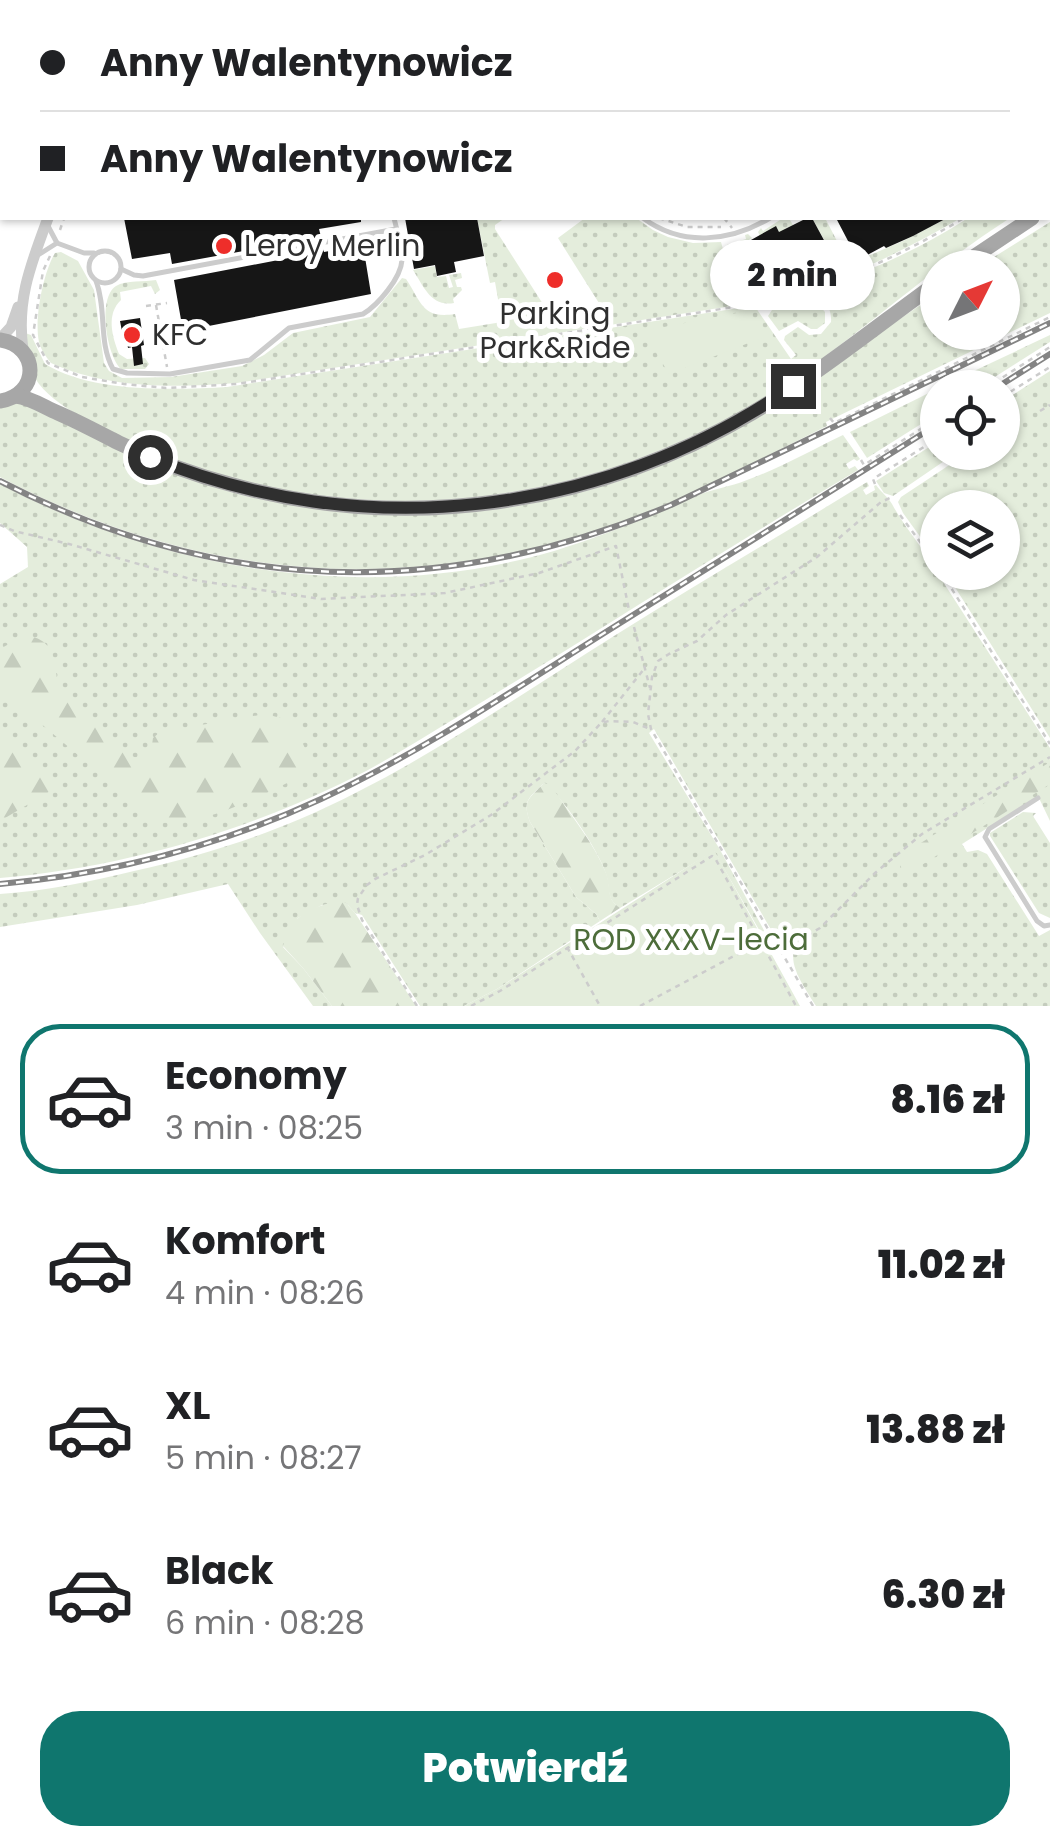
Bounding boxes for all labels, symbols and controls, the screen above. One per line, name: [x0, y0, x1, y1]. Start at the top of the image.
text: Anny Walentynowicz: [100, 36, 513, 89]
text: Anny Walentynowicz: [100, 132, 513, 185]
place label: Leroy Merlin: [244, 224, 420, 267]
marker: Leroy Merlin: [213, 235, 235, 257]
callout: 2 min: [710, 241, 876, 311]
north arrow: [920, 250, 1020, 350]
map controls: [920, 250, 1020, 590]
text: 2 min: [747, 252, 838, 297]
marker: Parking Park&Ride: [544, 269, 566, 291]
place label: Parking Park&Ride: [480, 292, 630, 369]
place label: KFC: [152, 313, 208, 356]
marker: KFC: [121, 324, 143, 346]
route end: [771, 364, 816, 409]
button: locate: [920, 370, 1020, 470]
route start: [128, 435, 173, 480]
button: layers: [920, 490, 1020, 590]
park label: ROD XXXV-lecia: [573, 918, 809, 961]
text: Economy: [165, 1049, 347, 1102]
icon: car: [45, 1054, 135, 1144]
text: 8.16 zł: [890, 1073, 1005, 1126]
text: 3 min · 08:25: [165, 1105, 363, 1150]
text: Komfort: [165, 1214, 326, 1267]
icon: car: [45, 1219, 135, 1309]
text: 11.02 zł: [878, 1238, 1005, 1291]
text: 4 min · 08:26: [165, 1270, 365, 1315]
text: XL: [165, 1379, 210, 1432]
icon: car: [45, 1384, 135, 1474]
text: 13.88 zł: [866, 1403, 1005, 1456]
text: 5 min · 08:27: [165, 1435, 362, 1480]
text: Black: [165, 1544, 274, 1597]
icon: car: [45, 1549, 135, 1639]
text: 6.30 zł: [882, 1568, 1005, 1621]
text: 6 min · 08:28: [165, 1600, 365, 1645]
button: Potwierdź: [40, 1711, 1010, 1826]

